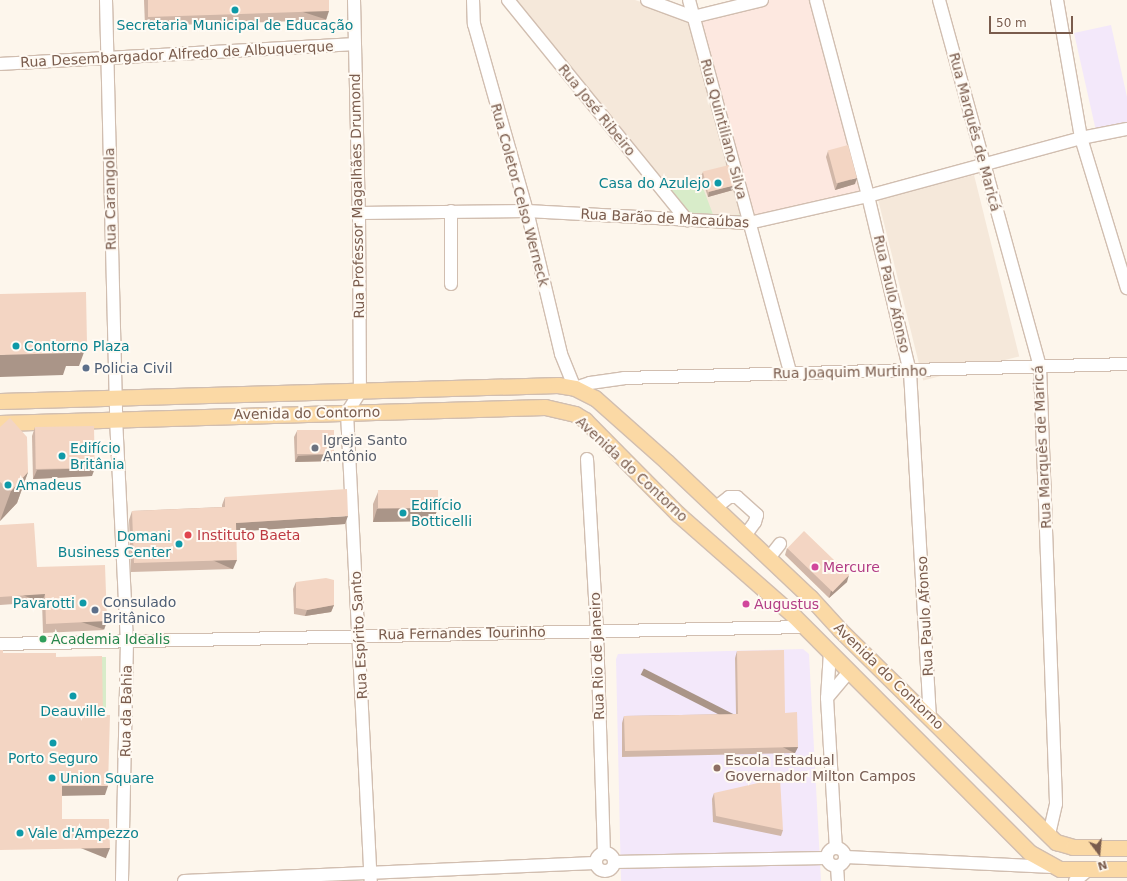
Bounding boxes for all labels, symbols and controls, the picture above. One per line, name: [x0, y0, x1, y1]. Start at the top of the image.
marker: Secretaria Municipal de Educação: [230, 5, 240, 15]
scale bar: [991, 8, 1075, 34]
text: 50 m: [996, 16, 1027, 30]
place label: Secretaria Municipal de Educação: [117, 17, 353, 33]
street label: Rua Desembargador Alfredo de Albuquerque: [20, 37, 334, 71]
street label: Rua Marquês de Maricá: [946, 51, 1004, 213]
street label: Rua Quintiliano Silva: [697, 57, 751, 201]
street label: Rua José Ribeiro: [555, 61, 639, 159]
street label: Rua Professor Magalhães Drumond: [346, 73, 368, 319]
street label: Rua Coletor Celso Werneck: [487, 101, 553, 289]
street label: Rua Carangola: [101, 148, 119, 250]
place label: Casa do Azulejo: [599, 175, 710, 191]
marker: Casa do Azulejo: [713, 178, 723, 188]
street label: Rua Barão de Macaúbas: [580, 205, 750, 231]
street label: Rua Paulo Afonso: [870, 233, 914, 355]
place label: Contorno Plaza: [24, 338, 130, 354]
marker: Contorno Plaza: [11, 341, 21, 351]
place label: Policia Civil: [94, 360, 173, 376]
street label: Rua Joaquim Murtinho: [773, 362, 927, 382]
marker: Policia Civil: [81, 363, 91, 373]
street label: Rua Marquês de Maricá: [1029, 365, 1055, 529]
street label: Avenida do Contorno: [234, 403, 380, 423]
street label: Avenida do Contorno: [573, 413, 691, 525]
place label: Igreja Santo Antônio: [323, 432, 407, 464]
place label: Edifício Britânia: [70, 440, 125, 472]
marker: Igreja Santo Antônio: [310, 443, 320, 453]
marker: Edifício Britânia: [57, 451, 67, 461]
place label: Amadeus: [16, 477, 81, 493]
marker: Amadeus: [3, 480, 13, 490]
place label: Edifício Botticelli: [411, 497, 472, 530]
marker: Edifício Botticelli: [398, 508, 408, 518]
place label: Instituto Baeta: [197, 527, 300, 543]
place label: Domani Business Center: [58, 528, 171, 560]
marker: Instituto Baeta: [182, 529, 194, 541]
marker: Domani Business Center: [174, 539, 184, 549]
street label: Rua Paulo Afonso: [913, 555, 937, 677]
place label: Mercure: [823, 559, 880, 575]
marker: Mercure: [810, 562, 820, 572]
street label: Rua Espírito Santo: [347, 570, 371, 700]
street label: Rua Rio de Janeiro: [586, 592, 608, 720]
place label: Consulado Britânico: [103, 594, 176, 626]
place label: Pavarotti: [13, 595, 75, 611]
place label: Augustus: [754, 596, 819, 612]
marker: Pavarotti: [78, 598, 88, 608]
marker: Augustus: [741, 599, 751, 609]
marker: Consulado Britânico: [90, 605, 100, 615]
street label: Avenida do Contorno: [830, 619, 948, 733]
street label: Rua Fernandes Tourinho: [378, 623, 546, 643]
place label: Academia Idealis: [51, 631, 170, 647]
marker: Academia Idealis: [38, 634, 48, 644]
street label: Rua da Bahia: [117, 665, 135, 757]
marker: Deauville: [68, 691, 78, 701]
place label: Deauville: [40, 703, 106, 719]
marker: Porto Seguro: [48, 738, 58, 748]
place label: Porto Seguro: [8, 750, 98, 766]
place label: Escola Estadual Governador Milton Campos: [725, 752, 916, 784]
marker: Escola Estadual Governador Milton Campos: [712, 763, 722, 773]
place label: Union Square: [60, 770, 154, 786]
marker: Union Square: [47, 773, 57, 783]
place label: Vale d'Ampezzo: [28, 825, 139, 841]
marker: Vale d'Ampezzo: [15, 828, 25, 838]
north arrow: [1079, 833, 1119, 873]
text: N: [1096, 857, 1109, 873]

